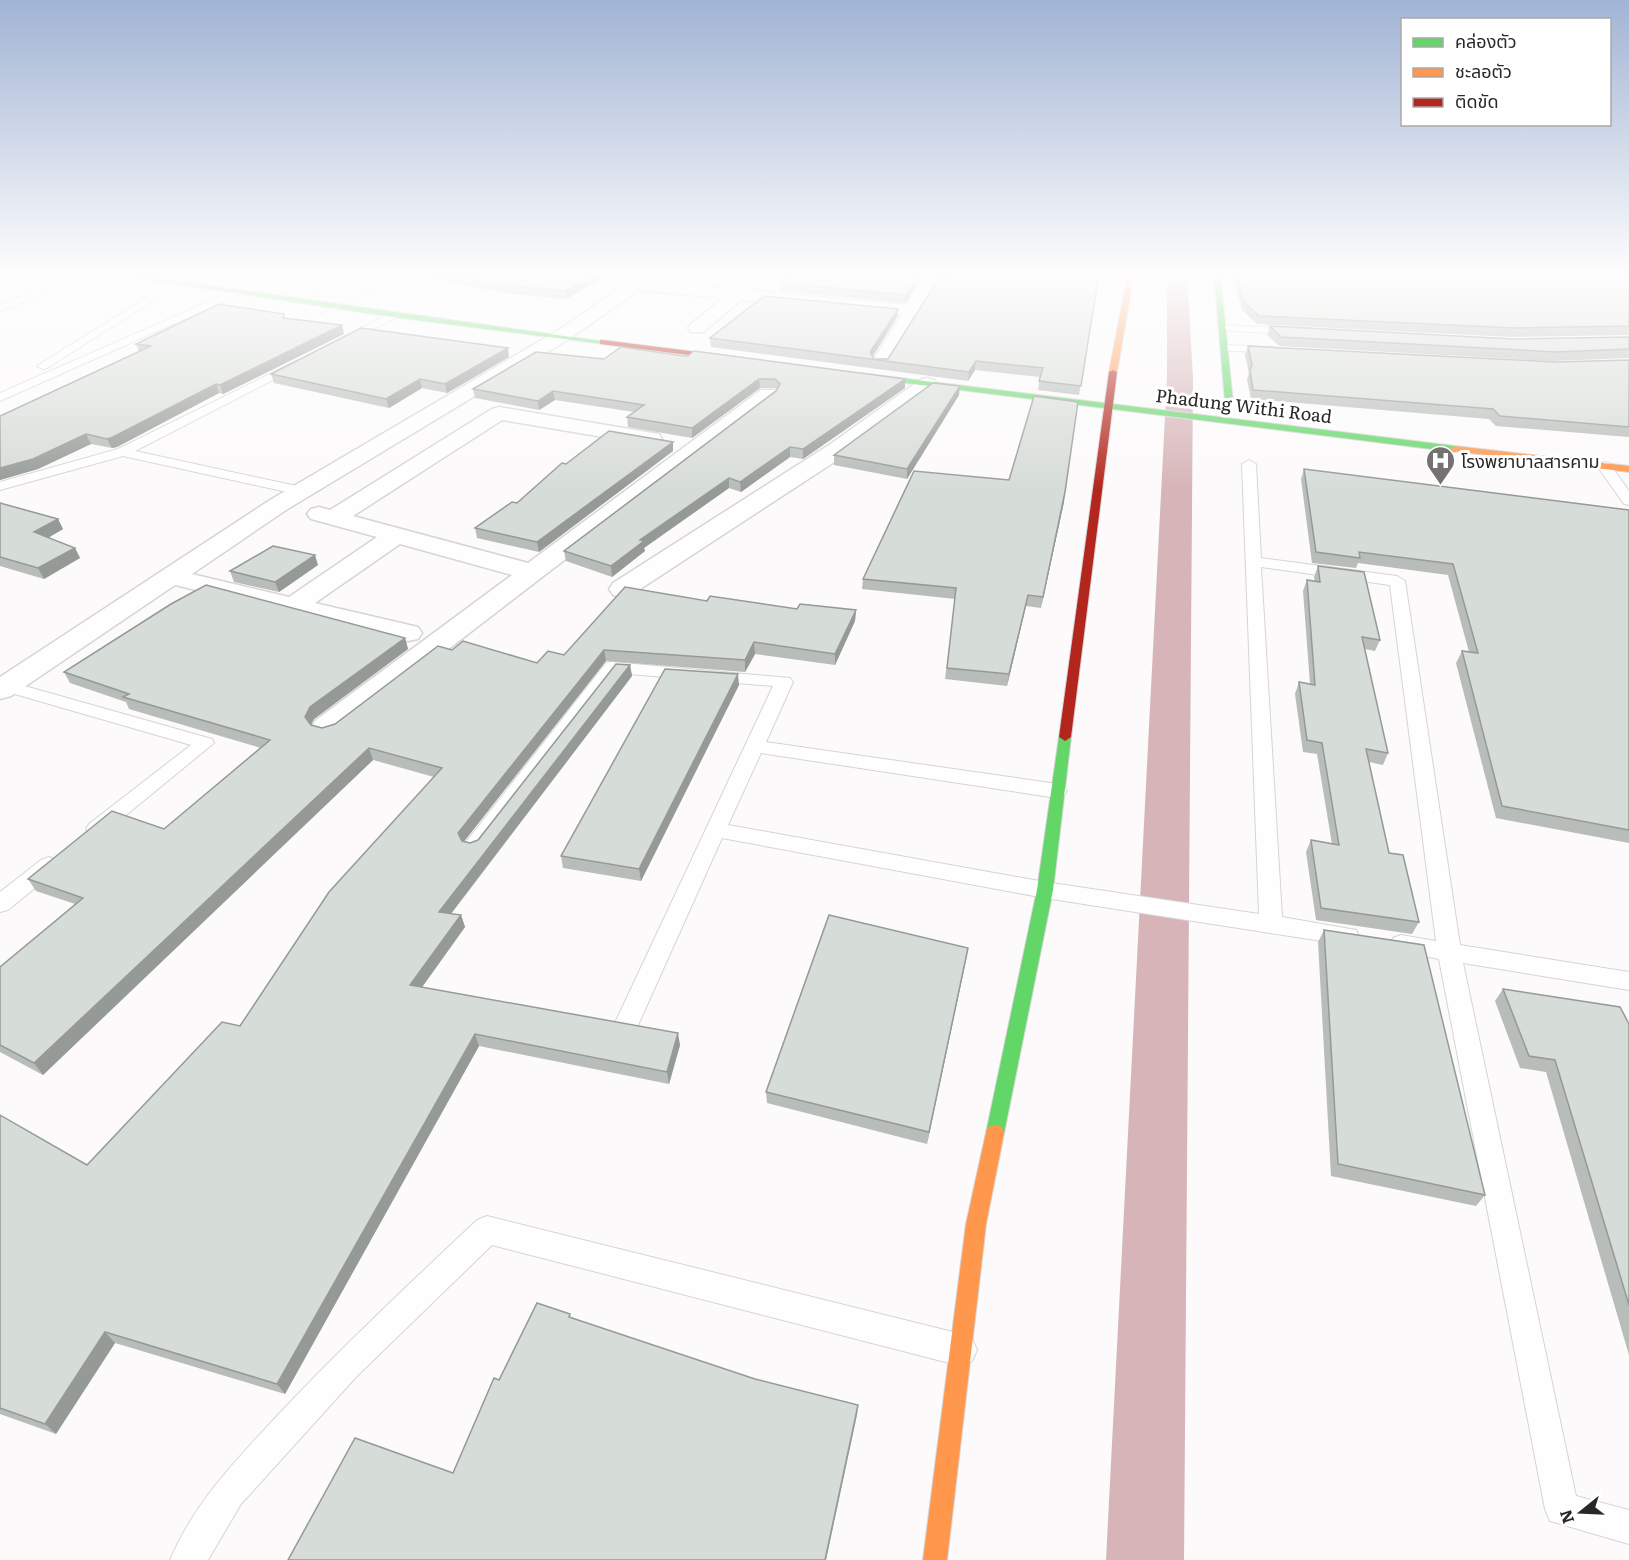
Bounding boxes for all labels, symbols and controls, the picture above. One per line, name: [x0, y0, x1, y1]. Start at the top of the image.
legend: [1401, 18, 1611, 126]
text: คล่องตัว: [1455, 27, 1517, 54]
text: ชะลอตัว: [1455, 57, 1512, 84]
text: ติดขัด: [1455, 87, 1498, 114]
street label: Phadung Withi Road: [1154, 381, 1334, 429]
hospital icon: โรงพยาบาลสารคาม: [1424, 444, 1456, 486]
place label: โรงพยาบาลสารคาม: [1461, 447, 1600, 474]
north arrow: [1551, 1482, 1611, 1542]
text: N: [1552, 1507, 1579, 1527]

